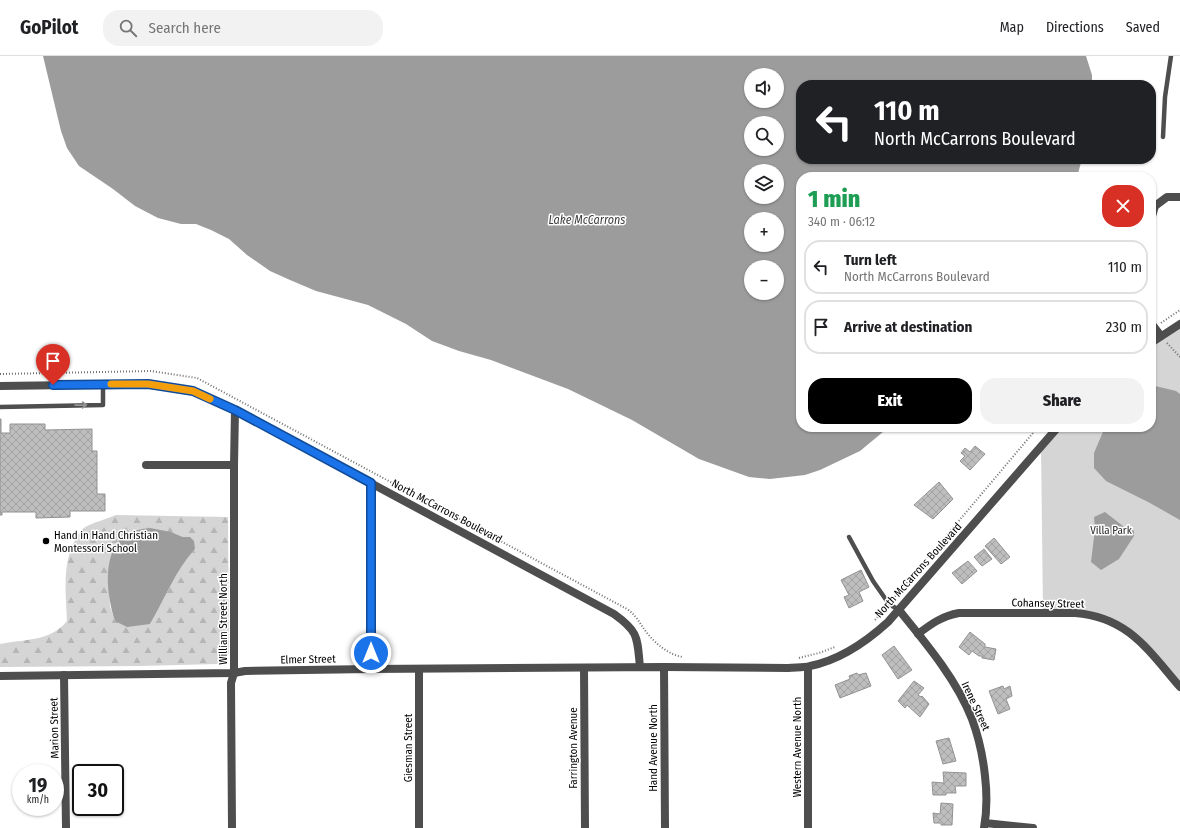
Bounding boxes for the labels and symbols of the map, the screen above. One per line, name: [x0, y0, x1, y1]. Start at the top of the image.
water label: Lake McCarrons: [549, 213, 625, 227]
pin: [36, 344, 70, 385]
one-way arrow: [74, 401, 87, 409]
street label: North McCarrons Boulevard: [389, 477, 504, 546]
street label: North McCarrons Boulevard: [872, 520, 964, 620]
park label: Villa Park: [1090, 524, 1133, 537]
place label: Hand in Hand Christian Montessori School: [54, 529, 158, 555]
marker: Hand in Hand Christian Montessori School: [41, 536, 51, 546]
street label: William Street North: [217, 573, 230, 665]
street label: Cohansey Street: [1012, 596, 1085, 611]
position arrow: [350, 632, 392, 674]
street label: Elmer Street: [280, 653, 336, 666]
street label: Irene Street: [959, 680, 993, 733]
street label: Marion Street: [47, 697, 62, 759]
street label: Western Avenue North: [791, 697, 804, 797]
street label: Hand Avenue North: [647, 704, 660, 792]
street label: Farrington Avenue: [567, 707, 580, 789]
street label: Giesman Street: [402, 713, 415, 782]
speed limit sign: 30: [72, 764, 124, 816]

